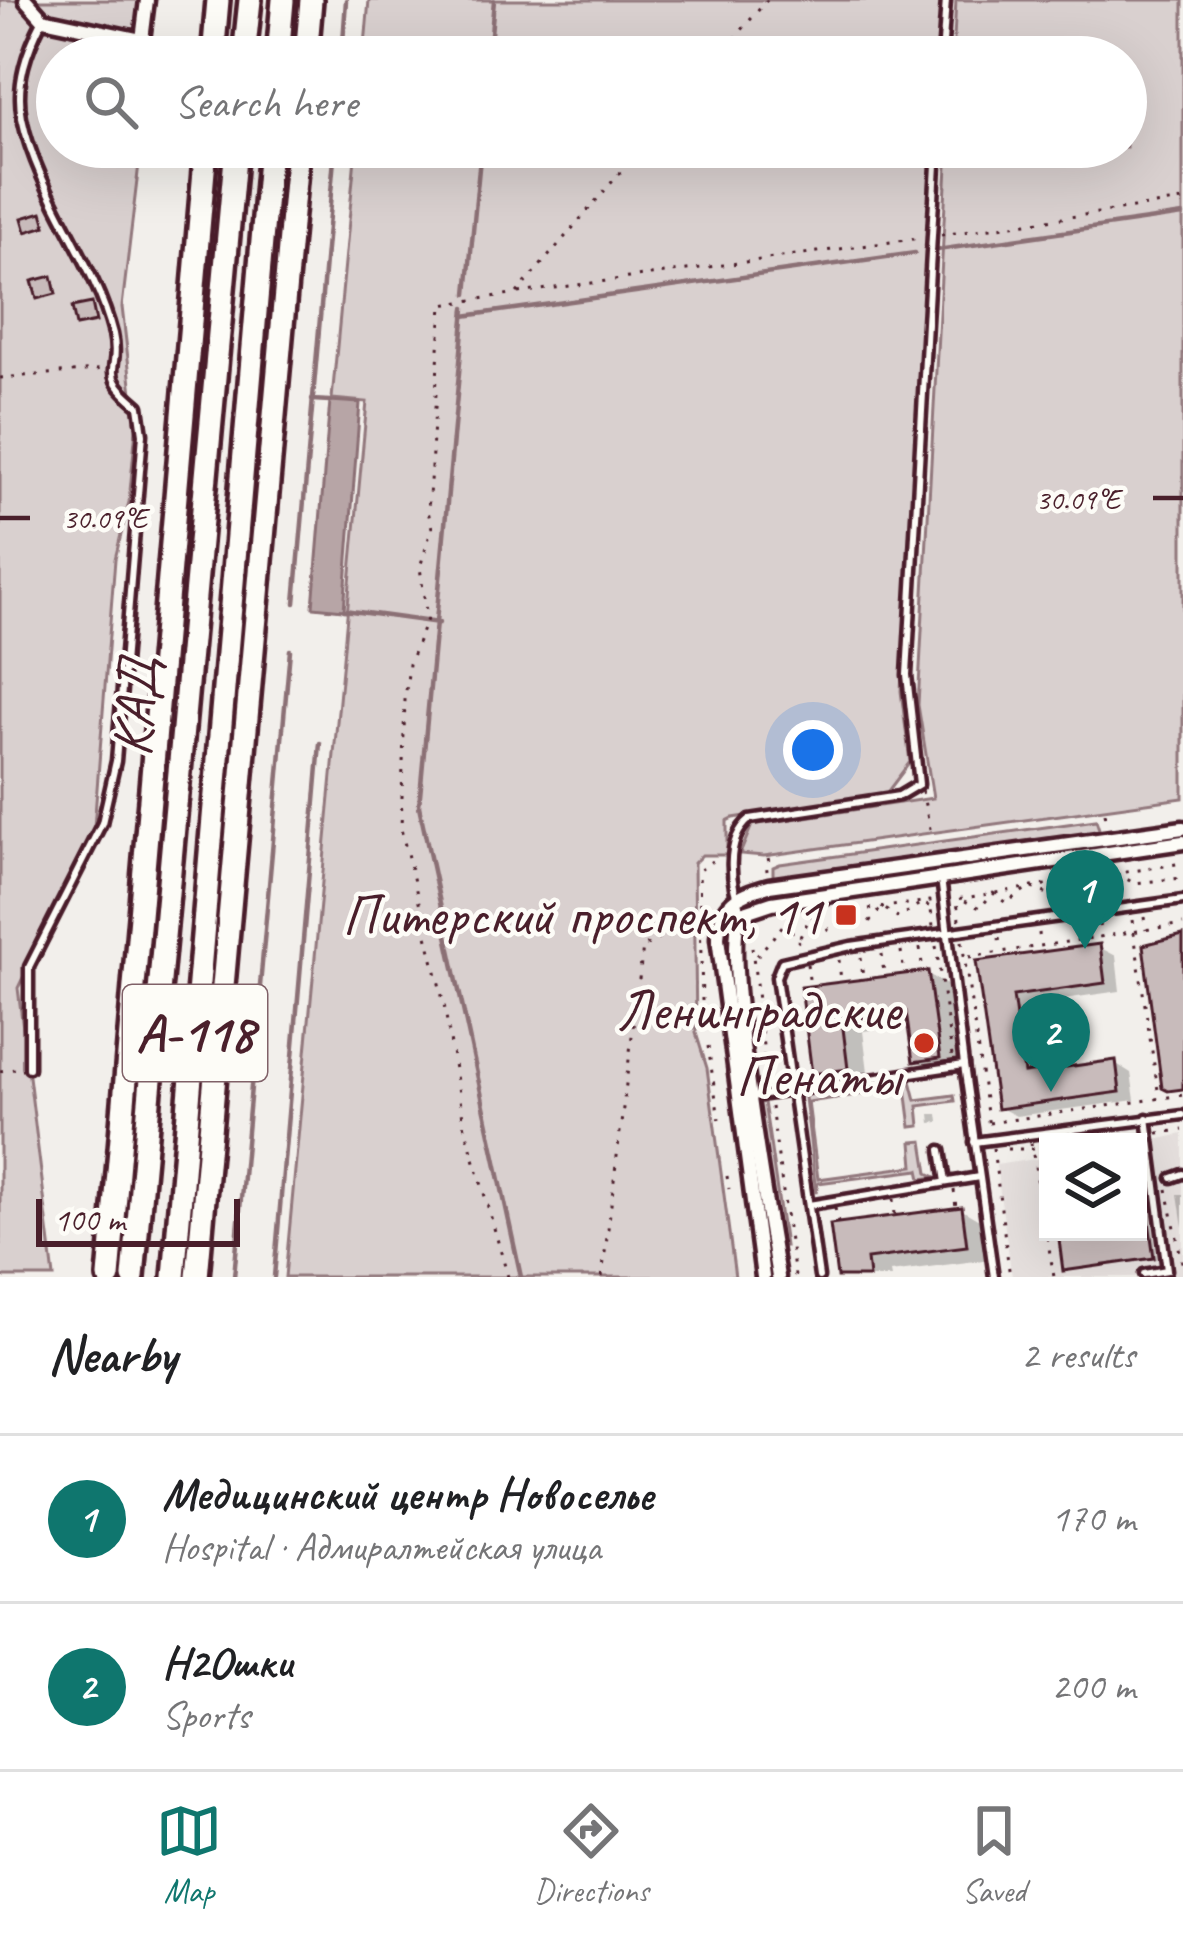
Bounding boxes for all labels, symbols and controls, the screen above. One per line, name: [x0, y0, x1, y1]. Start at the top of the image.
search box: [36, 36, 1147, 168]
icon: search: [78, 69, 144, 135]
text: Search here: [174, 74, 357, 131]
text: 30.09°E: [1036, 480, 1124, 518]
text: 30.09°E: [63, 499, 151, 537]
street label: КАД: [95, 652, 175, 759]
your location: [783, 720, 843, 780]
pin: 1: [1046, 850, 1124, 949]
place label: Питерский проспект, 11: [342, 879, 825, 951]
marker: Питерский проспект, 11: [833, 902, 859, 928]
place label: Ленинградские Пенаты: [617, 974, 904, 1112]
road number: А-118: [123, 985, 267, 1081]
pin: 2: [1012, 993, 1090, 1092]
marker: Ленинградские Пенаты: [911, 1030, 937, 1056]
map controls: [1039, 1133, 1147, 1241]
button: layers: [1039, 1133, 1147, 1241]
scale bar: [36, 1193, 240, 1246]
text: 100 m: [54, 1199, 125, 1241]
text: Nearby: [48, 1323, 176, 1387]
text: 2 results: [1021, 1331, 1135, 1380]
text: Медицинский центр Новоселье: [162, 1466, 653, 1523]
text: 1: [78, 1494, 96, 1543]
text: 170 m: [1051, 1494, 1135, 1543]
text: Hospital · Адмиралтейская улица: [162, 1523, 601, 1572]
text: H2Oшки: [162, 1634, 292, 1691]
text: 2: [78, 1662, 96, 1711]
text: 200 m: [1051, 1662, 1135, 1711]
text: Sports: [162, 1691, 250, 1740]
tab: Map: [156, 1798, 222, 1912]
tab: Directions: [534, 1798, 649, 1912]
tab: Saved: [961, 1798, 1027, 1912]

